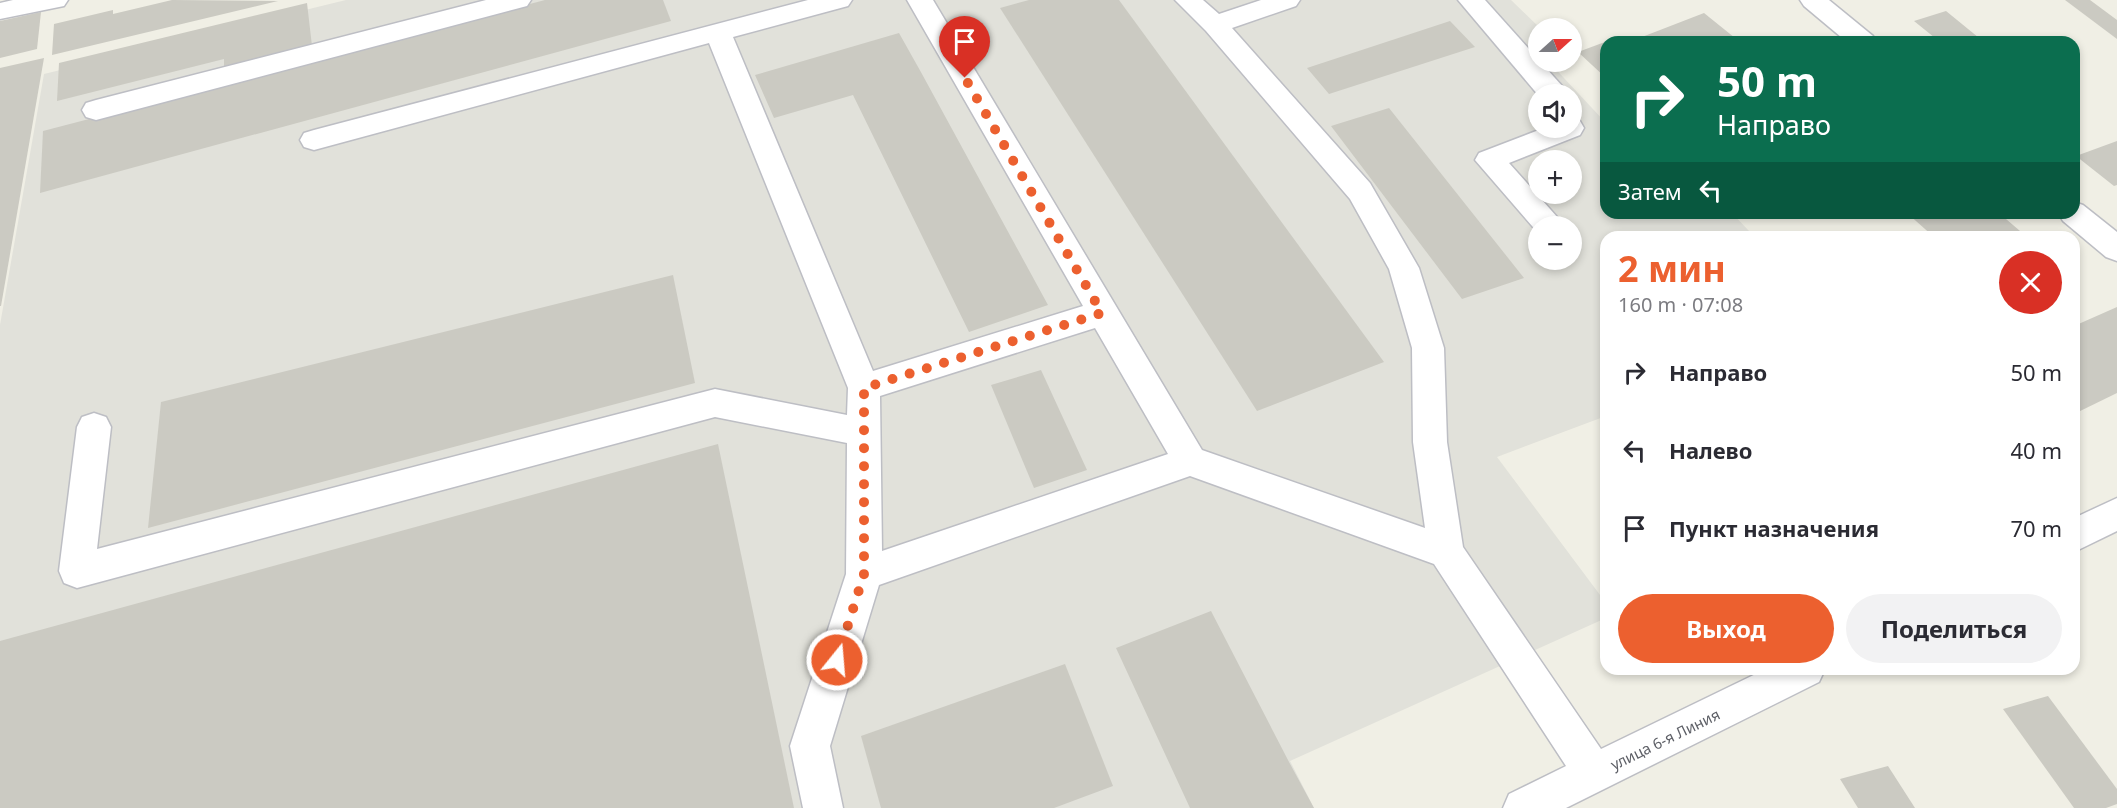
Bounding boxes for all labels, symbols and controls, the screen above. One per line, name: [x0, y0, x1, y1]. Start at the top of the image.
pin: [939, 16, 990, 78]
north arrow: [1528, 18, 1582, 72]
map controls: [1528, 18, 1582, 270]
icon: arrive: [948, 25, 981, 58]
text: 50 m: [1717, 52, 1817, 109]
icon: right: [1618, 60, 1696, 138]
button: sound: [1528, 84, 1582, 138]
text: Направо: [1717, 106, 1831, 143]
button: +: [1528, 150, 1582, 204]
icon: left: [1694, 174, 1727, 207]
text: Затем: [1618, 176, 1682, 206]
button: −: [1528, 216, 1582, 270]
text: 2 мин: [1618, 244, 1726, 293]
button: close: [1999, 251, 2062, 314]
text: 160 m · 07:08: [1618, 291, 1743, 318]
icon: right: [1618, 356, 1651, 389]
text: Направо: [1669, 357, 1767, 387]
text: 50 m: [2011, 357, 2062, 387]
icon: left: [1618, 434, 1651, 467]
text: Налево: [1669, 435, 1752, 465]
text: 40 m: [2011, 435, 2062, 465]
icon: arrive: [1618, 512, 1651, 545]
text: Пункт назначения: [1669, 513, 1879, 543]
text: 70 m: [2011, 513, 2062, 543]
button: Выход: [1618, 594, 1834, 663]
button: Поделиться: [1846, 594, 2062, 663]
position arrow: [805, 628, 869, 692]
street label: улица 6-я Линия: [1607, 704, 1723, 774]

